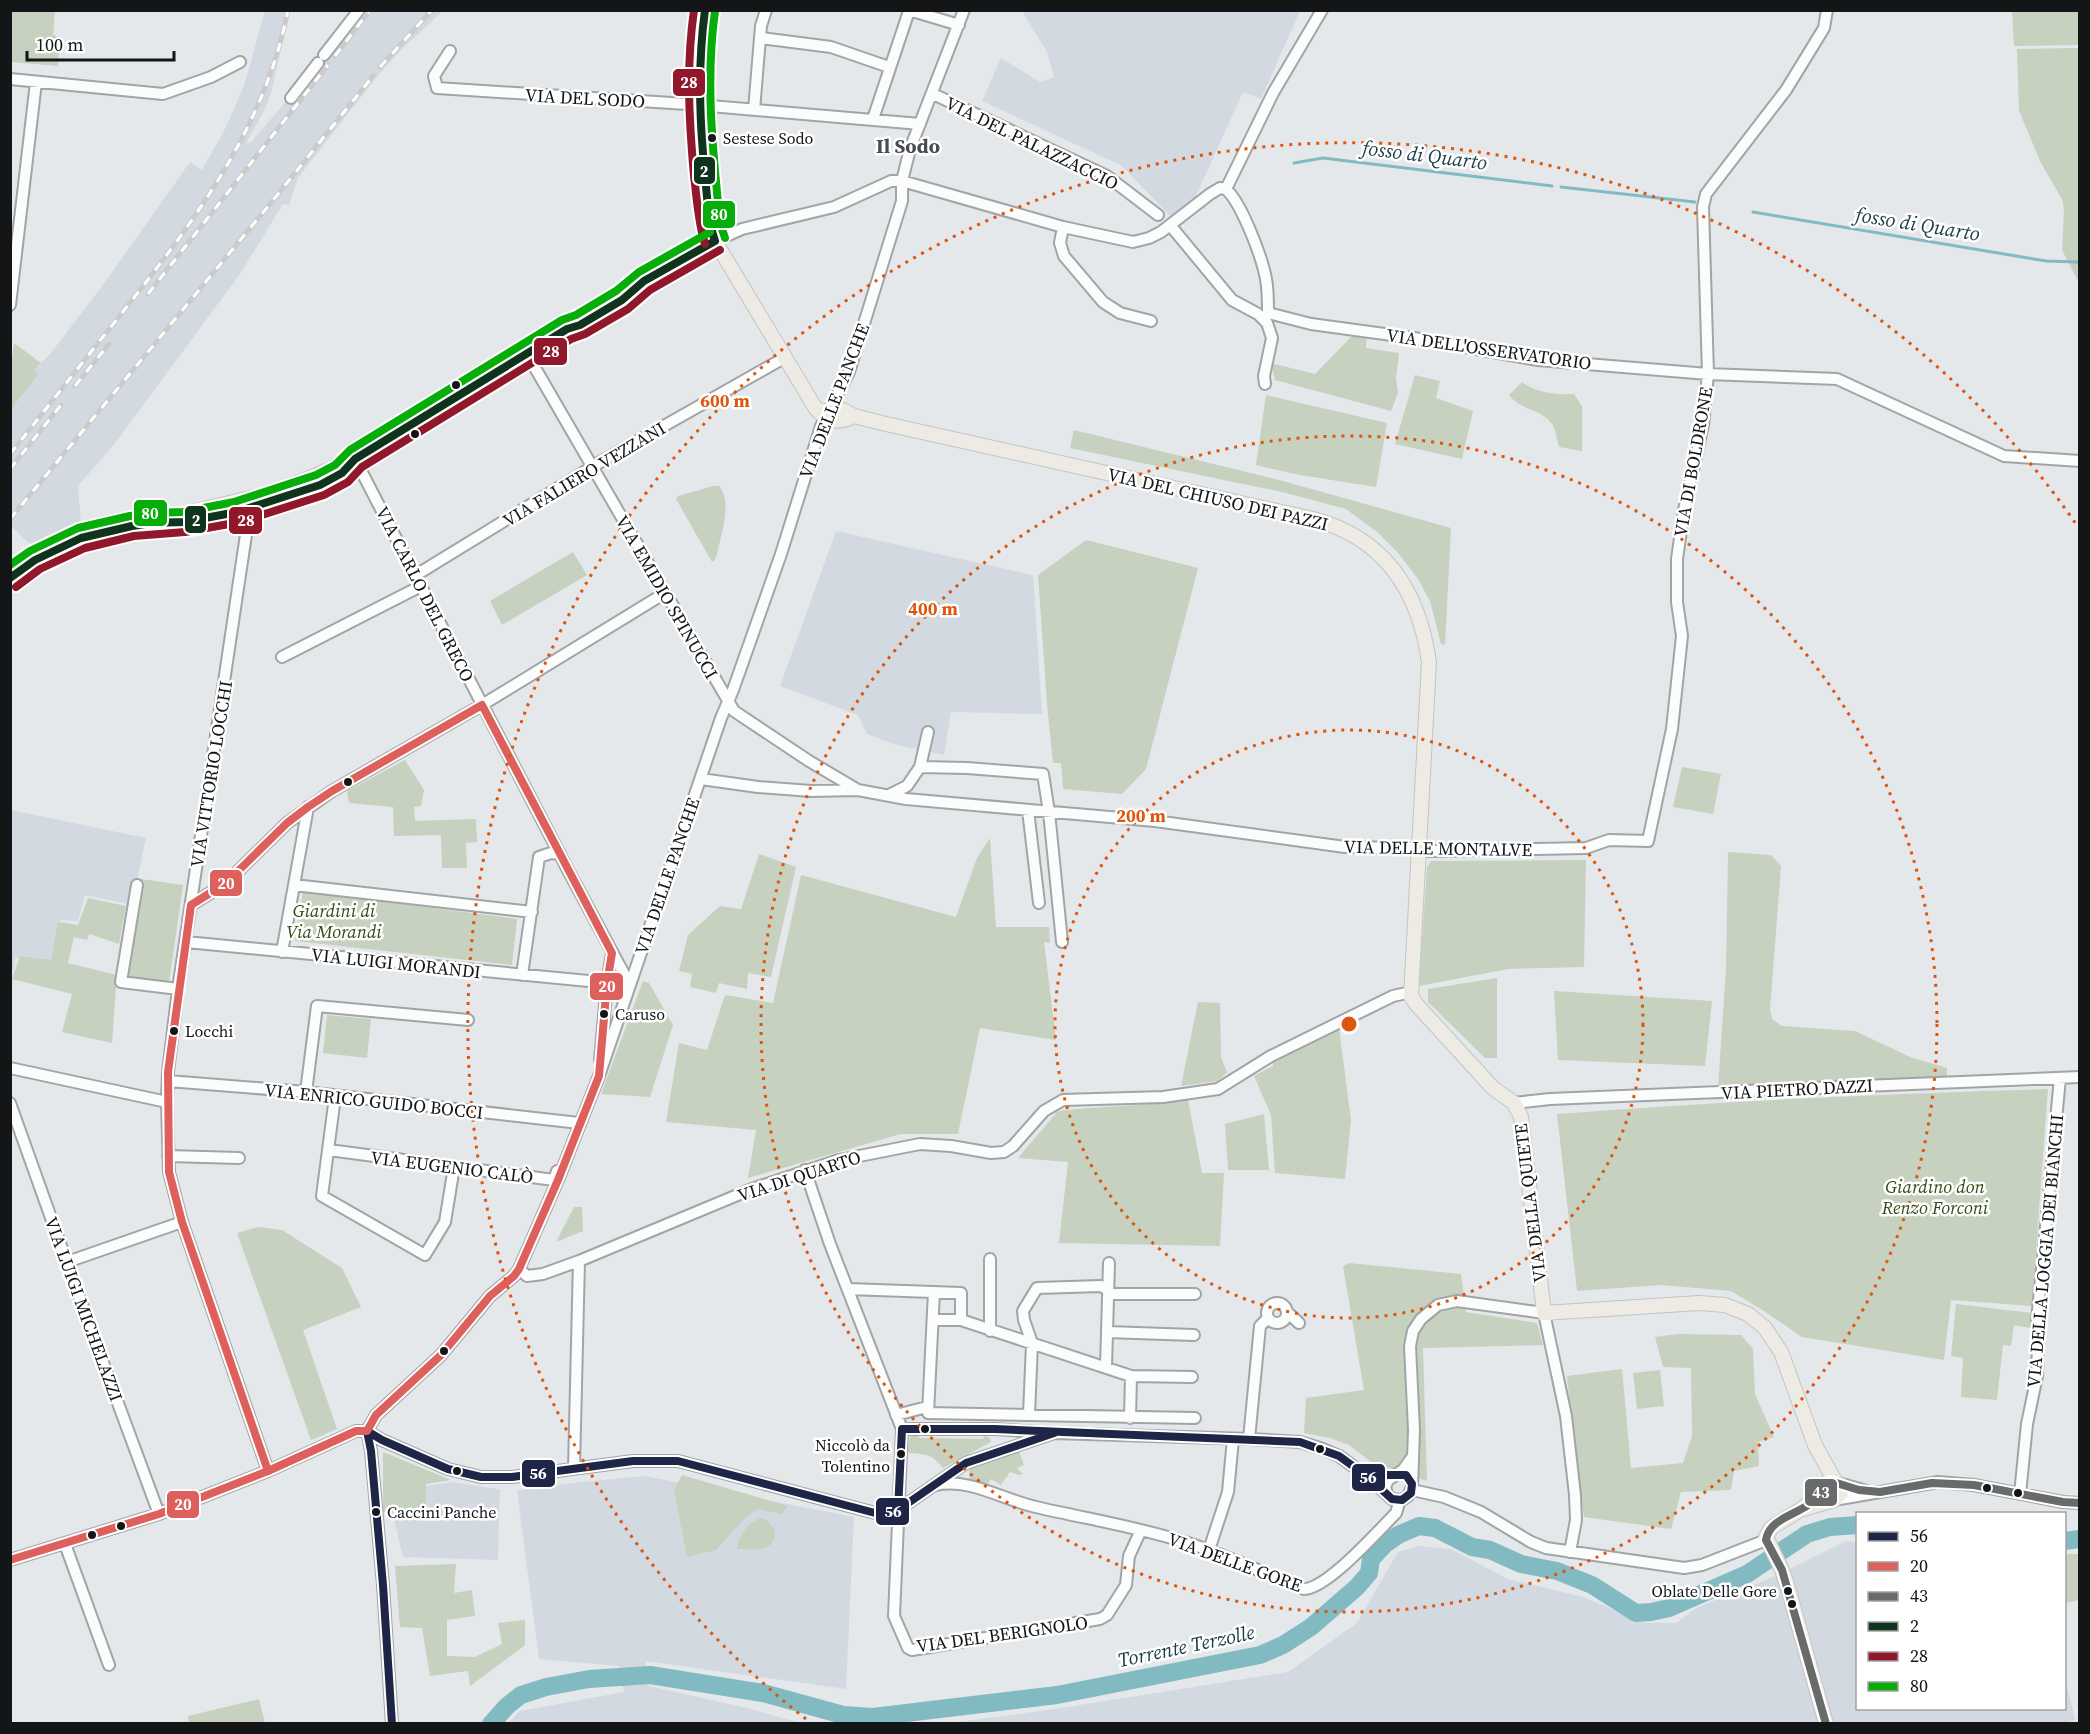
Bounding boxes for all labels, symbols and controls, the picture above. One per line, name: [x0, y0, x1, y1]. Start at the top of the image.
scale bar: [27, 24, 174, 62]
text: 100 m: [36, 32, 83, 57]
line badge: 28: [672, 68, 706, 97]
text: 28: [680, 71, 698, 93]
street label: VIA DEL SODO: [524, 82, 646, 114]
street label: VIA DEL PALAZZACCIO: [941, 90, 1123, 196]
place label: Sestese Sodo: [723, 127, 814, 149]
marker: Sestese Sodo: [706, 132, 718, 144]
district label: Il Sodo: [876, 132, 940, 160]
water label: fosso di Quarto: [1357, 133, 1489, 177]
line badge: 2: [693, 156, 716, 185]
text: 2: [700, 160, 709, 182]
line badge: 80: [702, 200, 736, 229]
water label: fosso di Quarto: [1850, 200, 1982, 248]
text: 80: [710, 203, 728, 225]
street label: VIA DELLE PANCHE: [793, 320, 875, 482]
street label: VIA DELL'OSSERVATORIO: [1385, 322, 1593, 376]
line badge: 28: [533, 337, 568, 366]
text: 28: [542, 340, 560, 362]
unlabelled marker: [450, 379, 462, 391]
street label: VIA DI BOLDRONE: [1668, 385, 1719, 539]
text: 600 m: [700, 388, 750, 413]
street label: VIA FALIERO VEZZANI: [498, 415, 670, 533]
unlabelled marker: [409, 428, 421, 440]
street label: VIA DEL CHIUSO DEI PAZZI: [1105, 461, 1331, 537]
line badge: 80: [133, 499, 168, 527]
text: 80: [141, 502, 159, 524]
street label: VIA CARLO DEL GRECO: [370, 502, 480, 686]
line badge: 2: [184, 505, 207, 534]
line badge: 28: [228, 506, 263, 535]
text: 2: [192, 509, 201, 531]
text: 28: [237, 509, 255, 531]
street label: VIA EMIDIO SPINUCCI: [610, 511, 724, 683]
text: 400 m: [908, 596, 958, 621]
street label: VIA VITTORIO LOCCHI: [184, 679, 238, 869]
unlabelled marker: [342, 776, 354, 788]
street label: VIA DELLE PANCHE: [628, 794, 706, 958]
text: 200 m: [1116, 803, 1166, 828]
street label: VIA DELLE MONTALVE: [1344, 834, 1532, 862]
line badge: 20: [209, 869, 243, 897]
text: 20: [217, 872, 235, 894]
park label: Giardini di Via Morandi: [286, 898, 382, 944]
street label: VIA LUIGI MORANDI: [310, 942, 482, 984]
line badge: 20: [589, 972, 624, 1001]
text: 20: [598, 975, 616, 997]
place label: Caruso: [615, 1003, 665, 1025]
marker: Caruso: [598, 1008, 610, 1020]
centre of rings: [1339, 1014, 1359, 1034]
place label: Locchi: [185, 1020, 233, 1042]
marker: Locchi: [168, 1025, 180, 1037]
street label: VIA PIETRO DAZZI: [1720, 1073, 1874, 1105]
street label: VIA ENRICO GUIDO BOCCI: [263, 1077, 485, 1125]
street label: VIA DELLA LOGGIA DEI BIANCHI: [2021, 1113, 2069, 1389]
street label: VIA DELLA QUIETE: [1508, 1122, 1552, 1284]
street label: VIA DI QUARTO: [734, 1144, 864, 1208]
street label: VIA EUGENIO CALÒ: [369, 1145, 535, 1189]
park label: Giardino don Renzo Forconi: [1881, 1174, 1989, 1220]
street label: VIA LUIGI MICHELAZZI: [39, 1213, 129, 1405]
unlabelled marker: [438, 1345, 450, 1357]
unlabelled marker: [919, 1423, 931, 1435]
place label: Niccolò da Tolentino: [815, 1434, 891, 1477]
unlabelled marker: [1314, 1443, 1326, 1455]
marker: Niccolò da Tolentino: [895, 1448, 907, 1460]
line badge: 56: [521, 1459, 556, 1488]
text: 56: [529, 1462, 547, 1484]
line badge: 56: [1351, 1463, 1386, 1492]
unlabelled marker: [451, 1465, 463, 1477]
text: 56: [1359, 1466, 1377, 1488]
line badge: 43: [1804, 1478, 1838, 1507]
text: 43: [1812, 1481, 1830, 1503]
unlabelled marker: [1981, 1482, 1993, 1494]
unlabelled marker: [2012, 1487, 2024, 1499]
line badge: 20: [166, 1490, 200, 1519]
text: 20: [174, 1493, 192, 1515]
line badge: 56: [875, 1497, 910, 1526]
text: 56: [884, 1500, 902, 1522]
place label: Caccini Panche: [387, 1501, 496, 1523]
marker: Caccini Panche: [370, 1506, 382, 1518]
legend: [1856, 1512, 2066, 1710]
unlabelled marker: [115, 1520, 127, 1532]
text: 56: [1910, 1523, 1928, 1548]
street label: VIA DELLE GORE: [1164, 1526, 1306, 1598]
unlabelled marker: [86, 1529, 98, 1541]
text: 20: [1910, 1553, 1928, 1578]
place label: Oblate Delle Gore: [1652, 1580, 1777, 1602]
text: 43: [1910, 1583, 1928, 1608]
marker: Oblate Delle Gore: [1782, 1585, 1794, 1597]
unlabelled marker: [1786, 1598, 1798, 1610]
street label: VIA DEL BERIGNOLO: [914, 1610, 1090, 1658]
text: 2: [1910, 1613, 1919, 1638]
water label: Torrente Terzolle: [1115, 1618, 1257, 1674]
text: 28: [1910, 1643, 1928, 1668]
text: 80: [1910, 1673, 1928, 1698]

